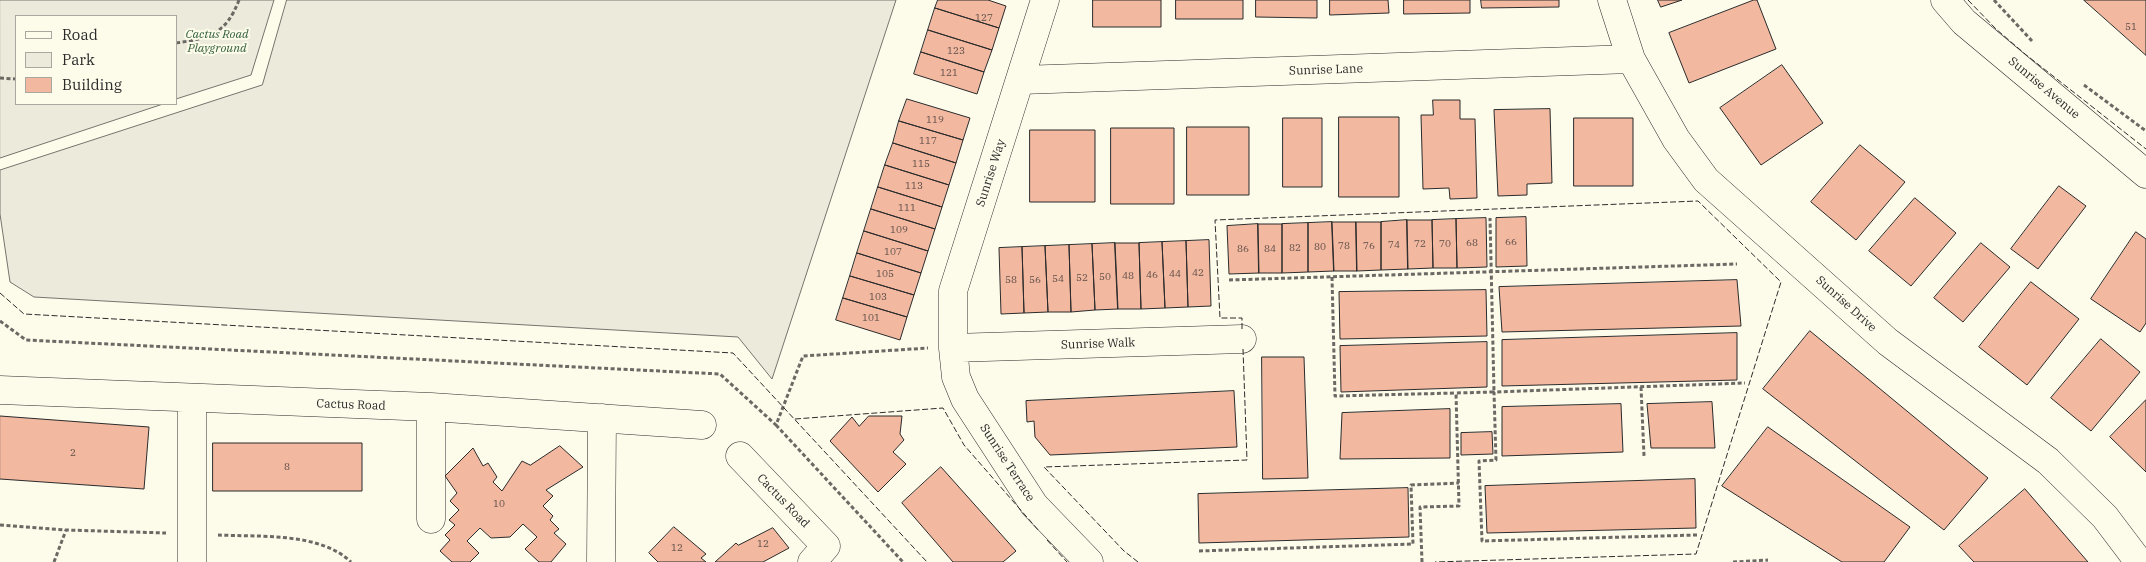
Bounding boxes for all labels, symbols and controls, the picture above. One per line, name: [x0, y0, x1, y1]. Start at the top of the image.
house number: 127: [975, 12, 993, 24]
legend: [15, 15, 178, 105]
house number: 51: [2125, 21, 2137, 33]
text: Road: [62, 25, 98, 44]
park label: Cactus Road Playground: [186, 28, 248, 56]
house number: 123: [947, 45, 965, 57]
text: Park: [62, 50, 95, 69]
street label: Sunrise Avenue: [2005, 54, 2083, 122]
street label: Sunrise Lane: [1289, 62, 1363, 78]
house number: 121: [940, 67, 958, 79]
text: Building: [62, 75, 122, 94]
house number: 119: [926, 114, 944, 126]
house number: 117: [919, 135, 937, 147]
street label: Sunrise Way: [973, 137, 1009, 209]
house number: 115: [912, 158, 930, 170]
house number: 113: [905, 180, 923, 192]
house number: 111: [898, 202, 916, 214]
house number: 109: [890, 224, 908, 236]
house number: 66: [1505, 236, 1517, 248]
house number: 68: [1466, 237, 1478, 249]
house number: 72: [1414, 238, 1426, 250]
house number: 70: [1439, 238, 1451, 250]
house number: 74: [1388, 239, 1400, 251]
house number: 78: [1338, 240, 1350, 252]
house number: 76: [1363, 240, 1375, 252]
house number: 80: [1314, 241, 1326, 253]
house number: 82: [1289, 242, 1301, 254]
house number: 86: [1237, 243, 1249, 255]
house number: 84: [1264, 243, 1276, 255]
house number: 107: [884, 246, 902, 258]
house number: 42: [1192, 267, 1204, 279]
house number: 105: [876, 268, 894, 280]
house number: 44: [1169, 268, 1181, 280]
house number: 46: [1146, 269, 1158, 281]
house number: 48: [1122, 270, 1134, 282]
house number: 50: [1099, 271, 1111, 283]
house number: 52: [1076, 272, 1088, 284]
house number: 54: [1052, 273, 1064, 285]
street label: Sunrise Drive: [1813, 273, 1879, 335]
house number: 58: [1005, 274, 1017, 286]
house number: 56: [1029, 274, 1041, 286]
house number: 103: [869, 291, 887, 303]
house number: 101: [862, 312, 880, 324]
street label: Sunrise Walk: [1061, 336, 1135, 352]
street label: Cactus Road: [316, 397, 386, 413]
street label: Sunrise Terrace: [977, 421, 1037, 505]
house number: 2: [70, 447, 76, 459]
house number: 8: [284, 461, 290, 473]
street label: Cactus Road: [754, 471, 812, 531]
house number: 10: [493, 498, 505, 510]
house number: 12: [757, 538, 769, 550]
house number: 12: [671, 542, 683, 554]

